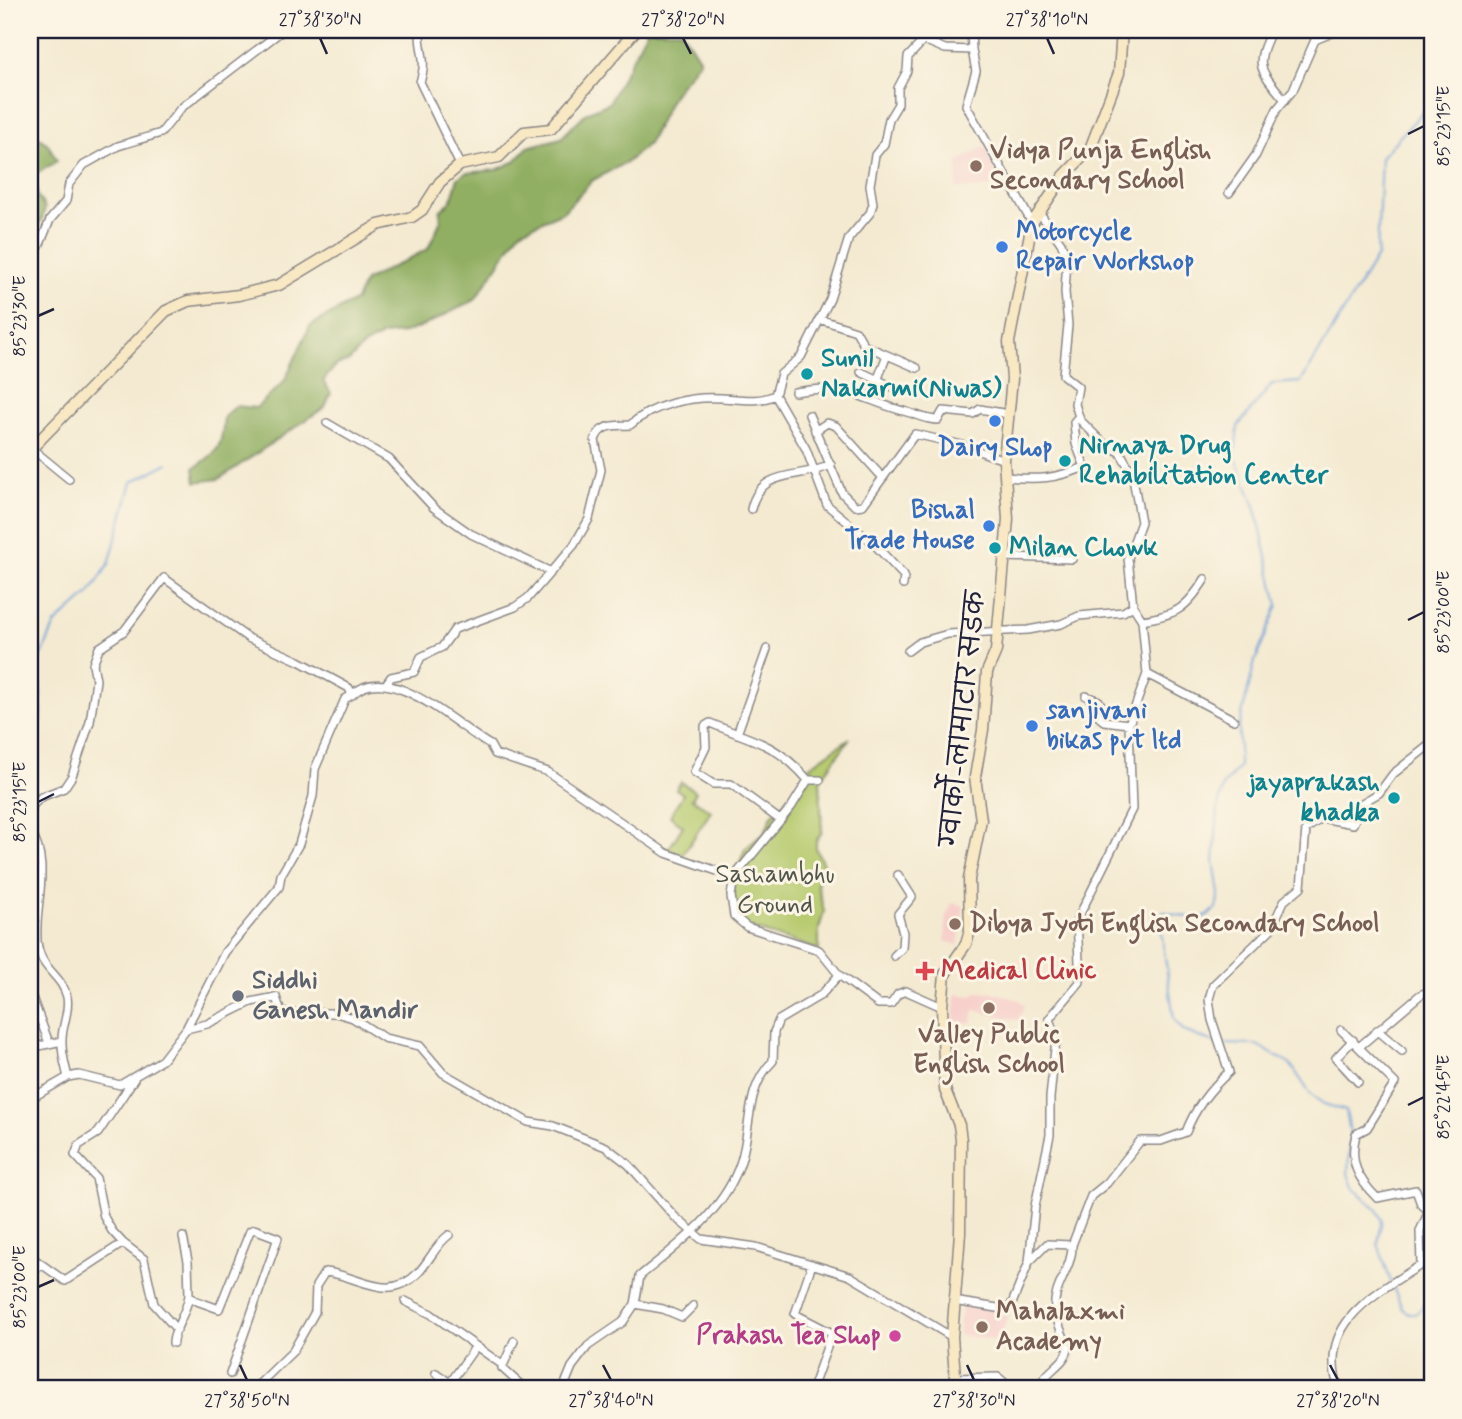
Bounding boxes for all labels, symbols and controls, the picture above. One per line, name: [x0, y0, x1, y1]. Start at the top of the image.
text: 27°38'30"N: [279, 8, 361, 32]
text: 27°38'20"N: [641, 8, 725, 32]
text: 27°38'10"N: [1006, 8, 1088, 32]
text: 85°23'15"E: [1432, 86, 1456, 166]
place label: Vidya Punja English Secondary School: [990, 134, 1212, 198]
marker: Vidya Punja English Secondary School: [968, 158, 984, 174]
place label: Motorcycle Repair Workshop: [1016, 215, 1194, 279]
marker: Motorcycle Repair Workshop: [994, 239, 1010, 255]
text: 85°23'30"E: [8, 275, 32, 357]
place label: Sunil Nakarmi(Niwas): [821, 342, 1002, 406]
marker: Sunil Nakarmi(Niwas): [799, 366, 815, 382]
marker: Dairy Shop: [987, 413, 1003, 429]
place label: Nirnaya Drug Rehabilitation Center: [1079, 429, 1330, 493]
place label: Dairy Shop: [937, 431, 1053, 465]
marker: Nirnaya Drug Rehabilitation Center: [1057, 453, 1073, 469]
place label: Bishal Trade House: [844, 494, 975, 558]
marker: Bishal Trade House: [981, 518, 997, 534]
place label: Milan Chowk: [1009, 531, 1158, 565]
marker: Milan Chowk: [987, 540, 1003, 556]
text: 85°23'00"E: [1432, 570, 1456, 654]
street label: ग्वार्को-लामाटार सडक: [928, 588, 994, 850]
place label: sanjivani bikas pvt ltd: [1045, 694, 1181, 758]
marker: sanjivani bikas pvt ltd: [1024, 718, 1040, 734]
text: 85°23'15"E: [8, 762, 32, 842]
place label: jayaprakash khadka: [1246, 766, 1380, 830]
marker: jayaprakash khadka: [1386, 790, 1402, 806]
park label: Sashambhu Ground: [715, 858, 835, 922]
place label: Dibya Jyoti English Secondary School: [969, 907, 1379, 944]
marker: Dibya Jyoti English Secondary School: [947, 916, 963, 932]
place label: Medical Clinic: [941, 954, 1096, 988]
marker: Medical Clinic: [915, 961, 935, 981]
place label: Siddhi Ganesh Mandir: [252, 964, 419, 1028]
marker: Siddhi Ganesh Mandir: [230, 988, 246, 1004]
marker: Valley Public English School: [981, 1000, 997, 1016]
place label: Valley Public English School: [913, 1018, 1065, 1085]
text: 85°22'45"E: [1432, 1054, 1456, 1140]
text: 85°23'00"E: [8, 1245, 32, 1329]
place label: Mahalaxmi Academy: [996, 1295, 1125, 1359]
place label: Prakash Tea Shop: [696, 1319, 881, 1353]
marker: Mahalaxmi Academy: [974, 1319, 990, 1335]
marker: Prakash Tea Shop: [887, 1328, 903, 1344]
text: 27°38'50"N: [204, 1389, 290, 1413]
text: 27°38'40"N: [568, 1389, 654, 1413]
text: 27°38'30"N: [933, 1389, 1015, 1413]
text: 27°38'20"N: [1296, 1389, 1380, 1413]

